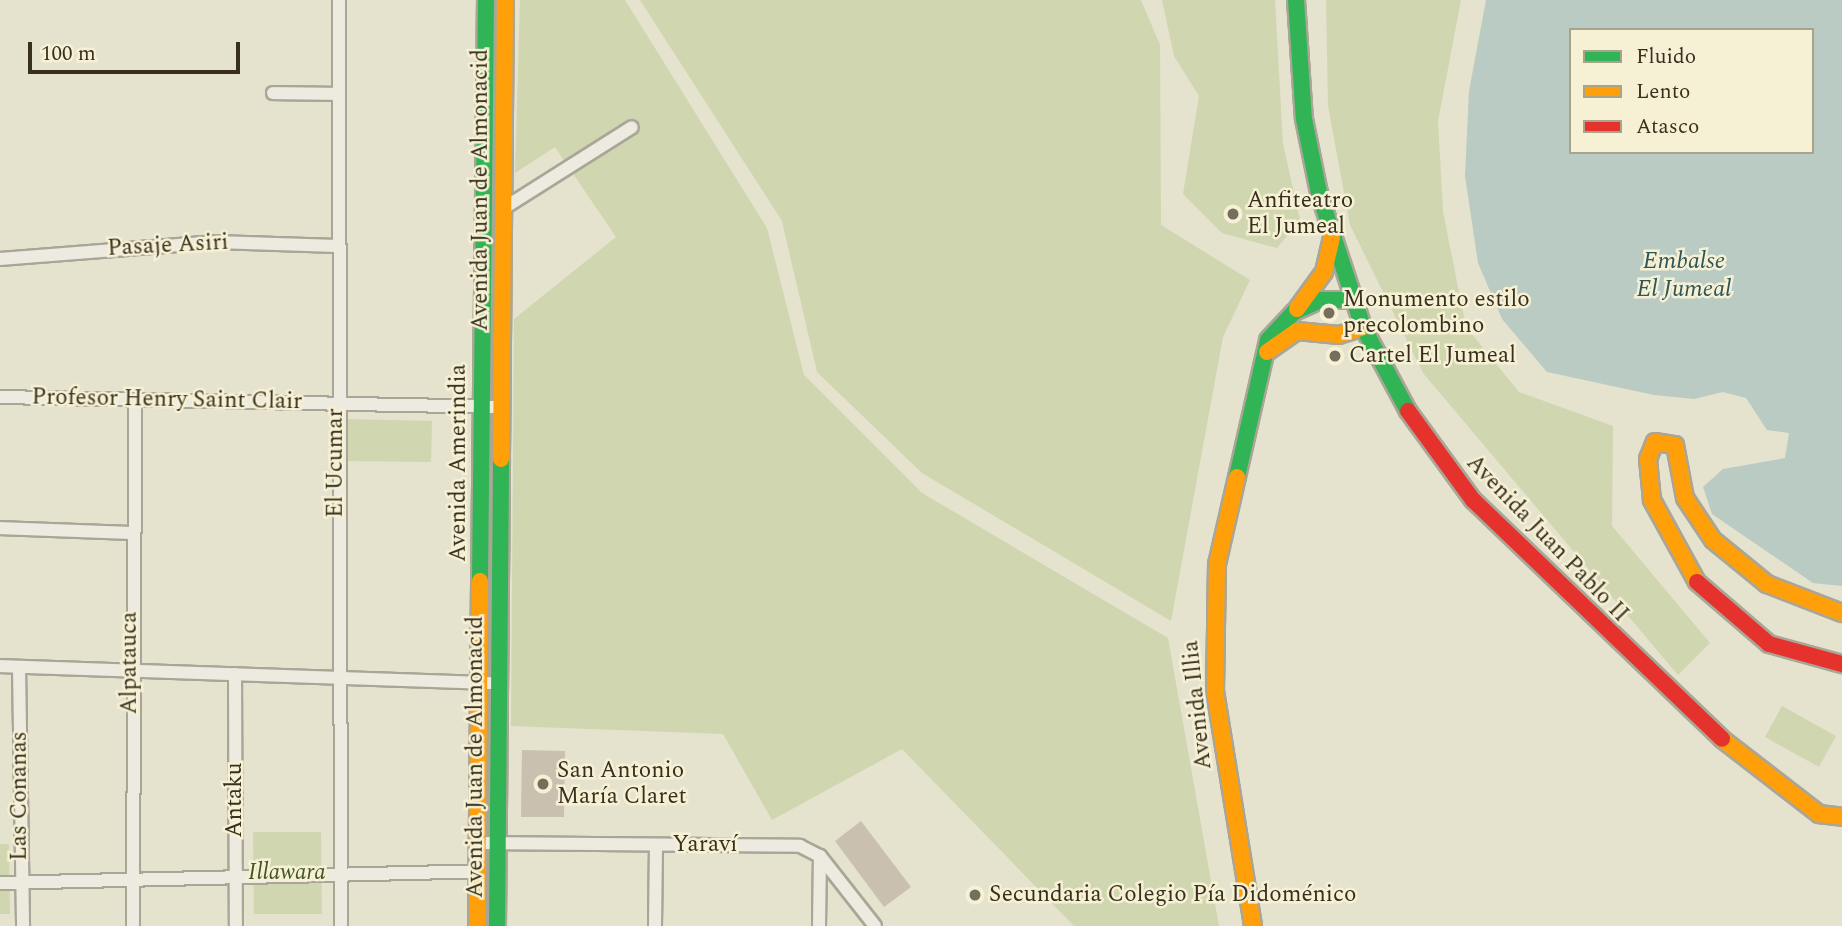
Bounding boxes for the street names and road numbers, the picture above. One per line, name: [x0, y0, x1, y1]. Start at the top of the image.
street label: Avenida Juan de Almonacid: [467, 49, 495, 331]
street label: Pasaje Asiri: [107, 229, 229, 263]
street label: Avenida Amerindia: [445, 364, 473, 562]
street label: Profesor Henry Saint Clair: [31, 384, 303, 416]
street label: El Ucumar: [322, 408, 350, 518]
street label: Avenida Juan Pablo II: [1460, 450, 1634, 628]
street label: Alpatauca: [116, 612, 144, 714]
street label: Avenida Juan de Almonacid: [462, 616, 490, 898]
street label: Avenida Illia: [1177, 639, 1219, 771]
street label: Las Conanas: [6, 731, 34, 861]
street label: Antaku: [221, 762, 249, 838]
street label: Yaraví: [673, 831, 737, 859]

